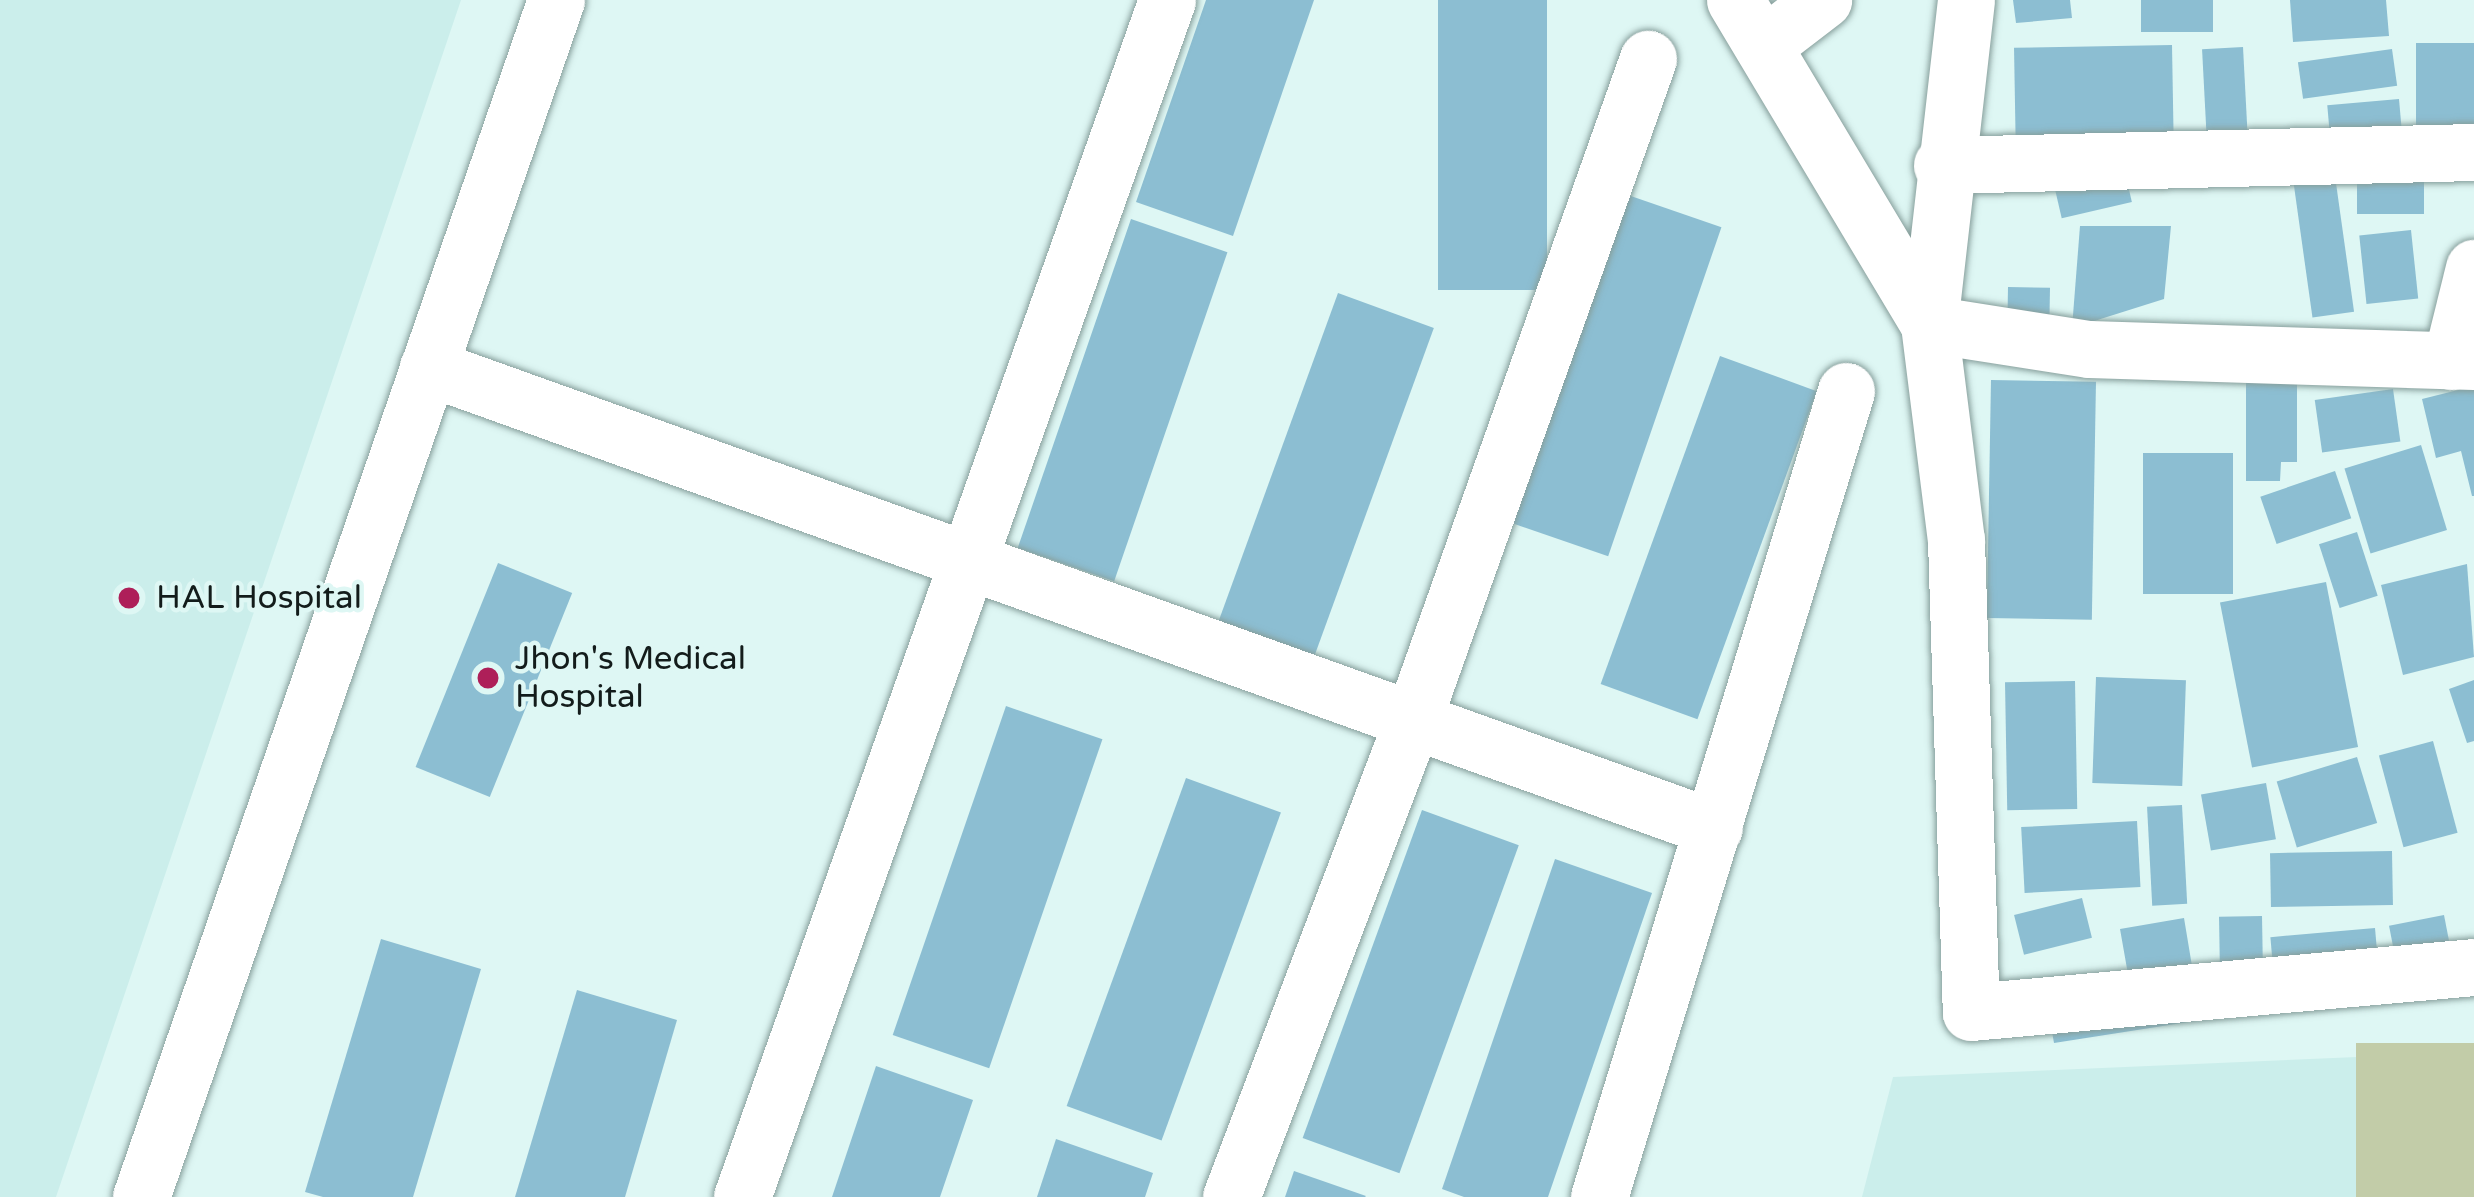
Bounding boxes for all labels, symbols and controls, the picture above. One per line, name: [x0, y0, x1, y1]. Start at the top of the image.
place label: HAL Hospital: [156, 578, 362, 618]
marker: HAL Hospital: [113, 582, 145, 614]
place label: Jhon's Medical Hospital: [515, 639, 746, 717]
marker: Jhon's Medical Hospital: [472, 662, 504, 694]

